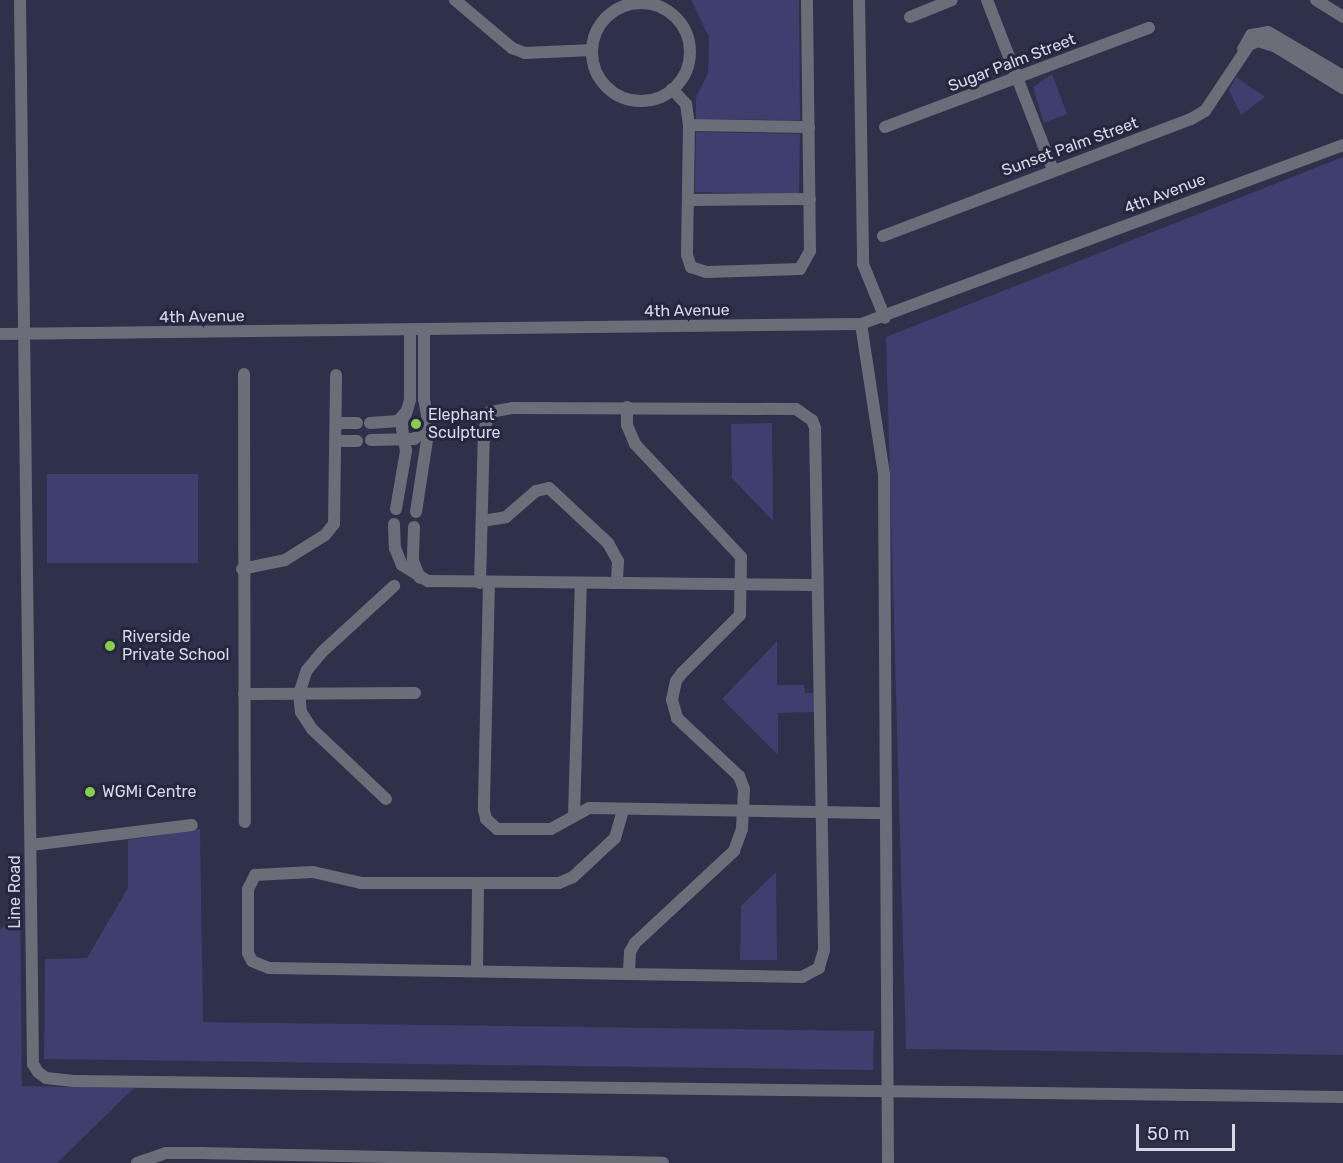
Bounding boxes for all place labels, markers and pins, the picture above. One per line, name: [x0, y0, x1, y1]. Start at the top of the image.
place label: Elephant Sculpture: [428, 405, 501, 443]
marker: Elephant Sculpture: [409, 417, 423, 431]
place label: Riverside Private School: [122, 627, 229, 665]
marker: Riverside Private School: [103, 639, 117, 653]
place label: WGMi Centre: [102, 782, 196, 802]
marker: WGMi Centre: [83, 785, 97, 799]

